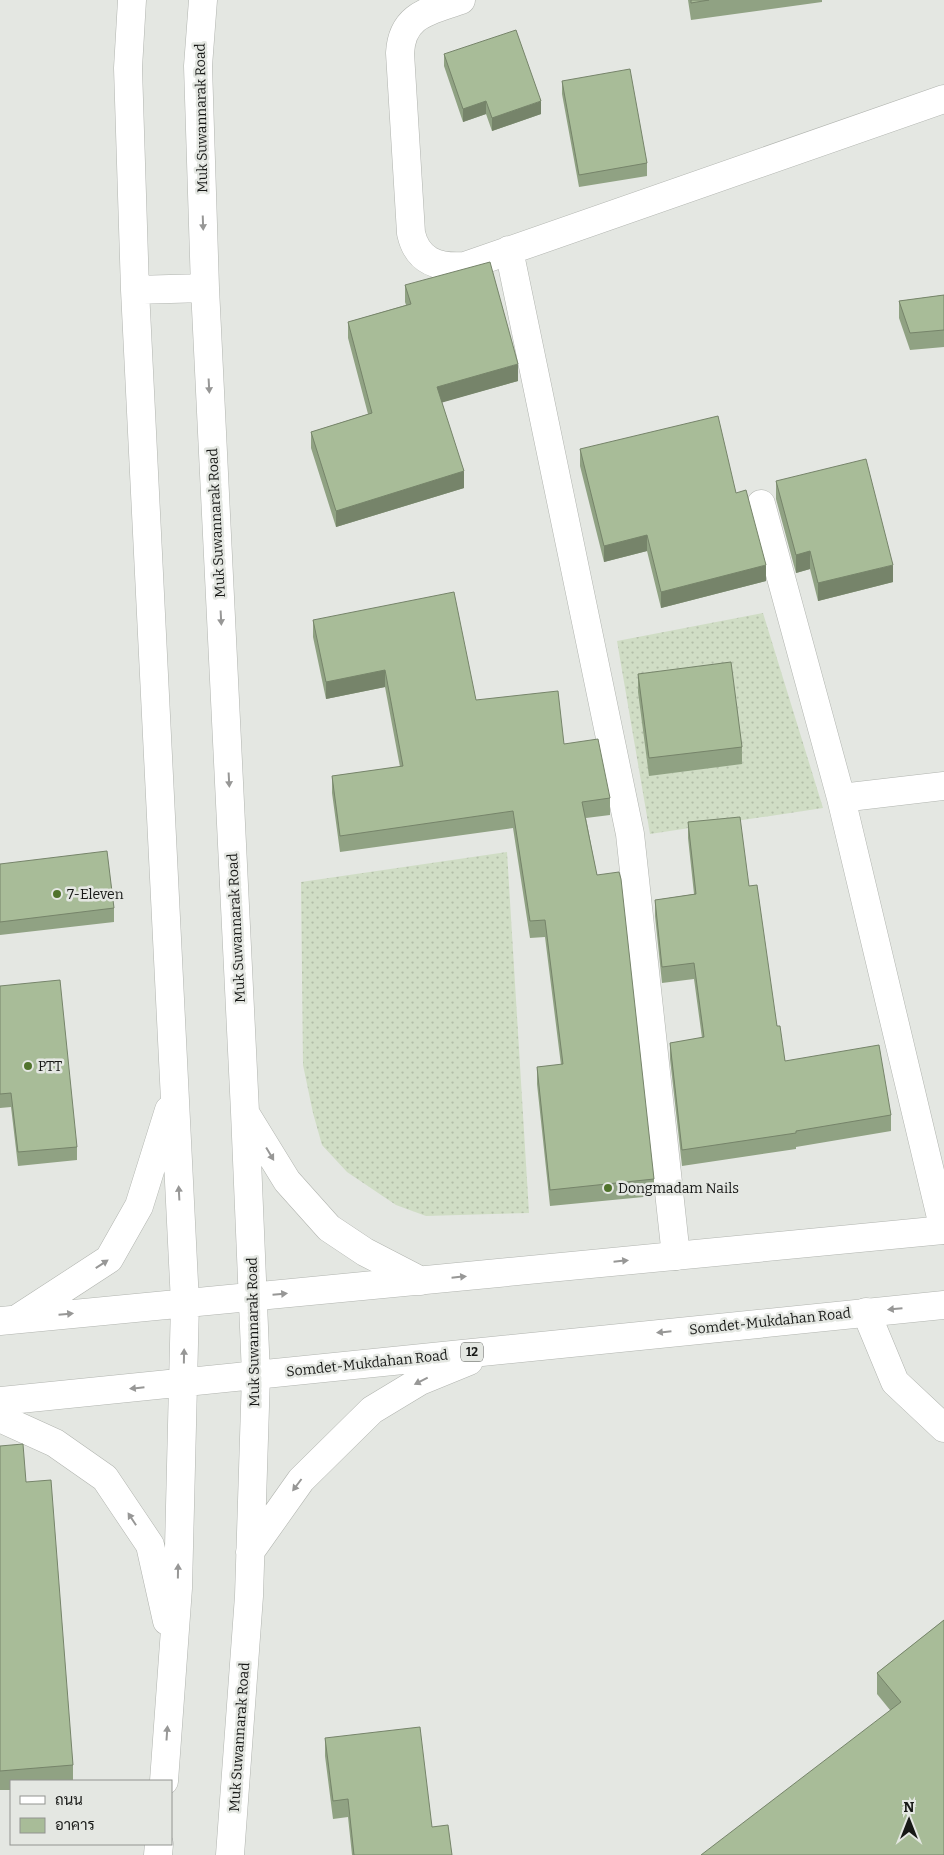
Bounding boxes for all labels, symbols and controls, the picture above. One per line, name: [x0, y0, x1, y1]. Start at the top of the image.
street label: Muk Suwannarak Road: [192, 43, 211, 193]
one-way arrow: [199, 216, 207, 232]
one-way arrow: [206, 378, 214, 394]
street label: Muk Suwannarak Road: [204, 448, 229, 598]
one-way arrow: [217, 610, 225, 626]
one-way arrow: [225, 773, 233, 789]
street label: Muk Suwannarak Road: [224, 853, 249, 1003]
place label: 7-Eleven: [67, 886, 124, 903]
marker: 7-Eleven: [51, 888, 63, 900]
place label: PTT: [38, 1058, 62, 1075]
marker: PTT: [22, 1060, 34, 1072]
one-way arrow: [266, 1147, 275, 1160]
place label: Dongmadam Nails: [618, 1180, 739, 1197]
marker: Dongmadam Nails: [602, 1182, 614, 1194]
one-way arrow: [175, 1185, 183, 1201]
street label: Muk Suwannarak Road: [244, 1257, 263, 1407]
one-way arrow: [613, 1257, 629, 1265]
one-way arrow: [95, 1259, 108, 1268]
one-way arrow: [451, 1273, 467, 1281]
one-way arrow: [272, 1290, 288, 1298]
street label: Somdet-Mukdahan Road: [688, 1305, 852, 1338]
one-way arrow: [887, 1305, 903, 1313]
one-way arrow: [58, 1310, 74, 1318]
one-way arrow: [656, 1328, 672, 1336]
road number: 12: [461, 1342, 483, 1361]
one-way arrow: [180, 1347, 188, 1363]
street label: Somdet-Mukdahan Road: [285, 1347, 449, 1380]
one-way arrow: [414, 1377, 428, 1385]
one-way arrow: [129, 1384, 145, 1392]
one-way arrow: [292, 1478, 303, 1491]
one-way arrow: [127, 1512, 137, 1525]
one-way arrow: [175, 1562, 183, 1578]
street label: Muk Suwannarak Road: [226, 1662, 253, 1812]
one-way arrow: [164, 1724, 172, 1740]
legend: [10, 1780, 172, 1845]
text: ถนน: [55, 1791, 83, 1809]
north arrow: [884, 1795, 934, 1845]
text: N: [904, 1799, 915, 1816]
text: อาคาร: [55, 1816, 95, 1834]

